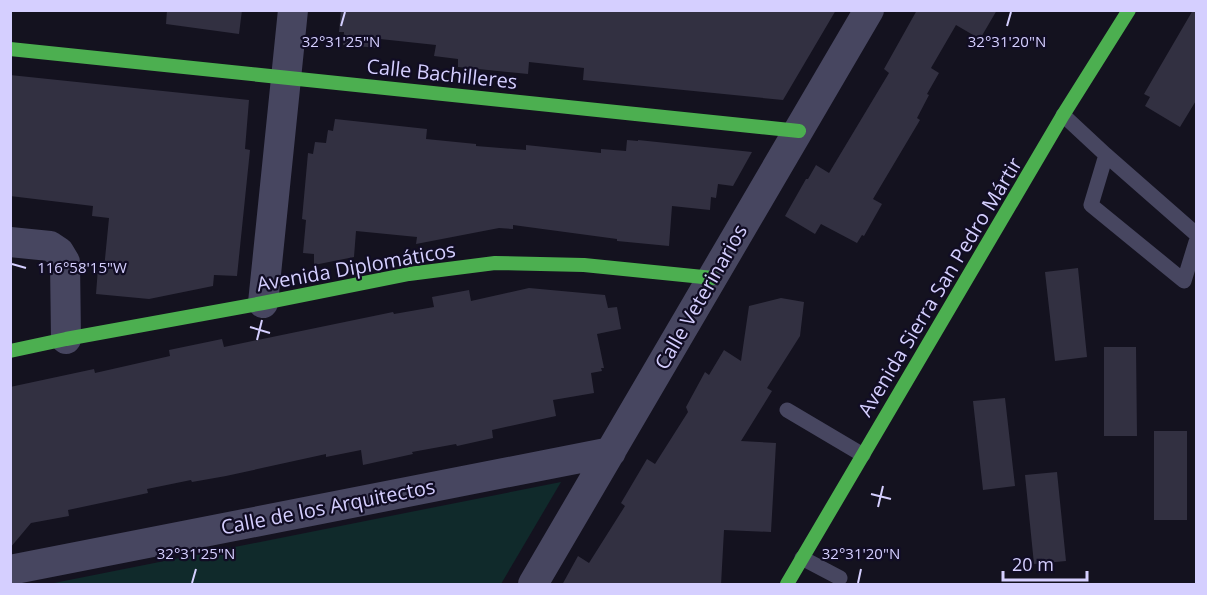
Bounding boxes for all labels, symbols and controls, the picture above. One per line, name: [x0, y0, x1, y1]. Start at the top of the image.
text: 32°31'25"N: [302, 31, 380, 51]
text: 32°31'20"N: [968, 31, 1046, 51]
street label: Calle Bachilleres: [365, 52, 519, 95]
street label: Avenida Sierra San Pedro Mártir: [851, 152, 1028, 421]
street label: Calle Veterinarios: [648, 219, 753, 374]
street label: Avenida Diplomáticos: [254, 236, 458, 297]
text: 116°58'15"W: [37, 257, 127, 277]
street label: Calle de los Arquitectos: [218, 472, 437, 541]
text: 32°31'25"N: [157, 543, 235, 563]
text: 32°31'20"N: [822, 543, 900, 563]
scale bar: [1003, 544, 1087, 582]
text: 20 m: [1012, 552, 1054, 576]

